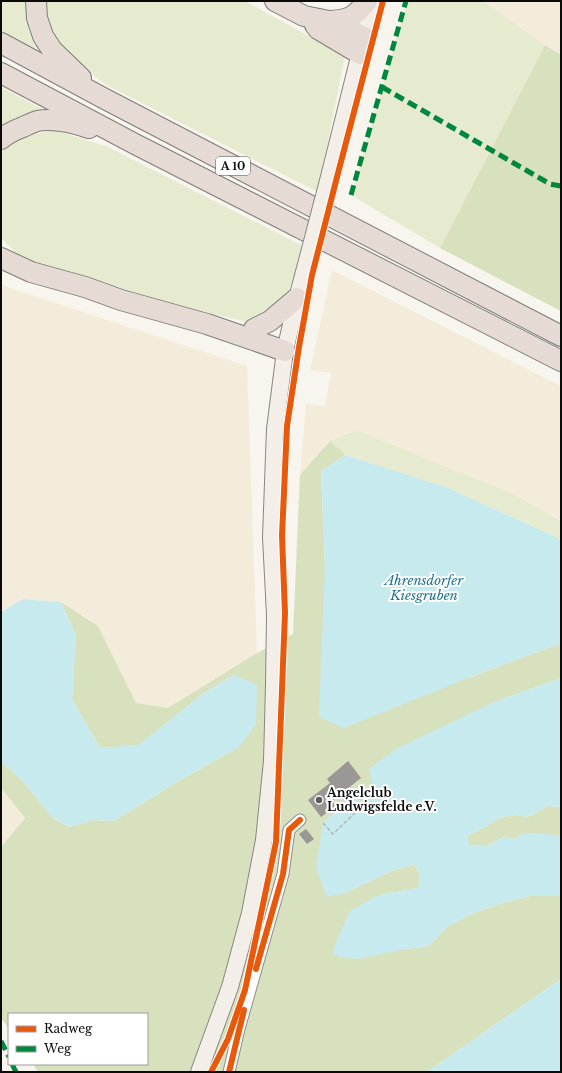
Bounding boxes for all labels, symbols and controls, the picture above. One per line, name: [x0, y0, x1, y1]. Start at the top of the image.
road number: A 10: [216, 157, 250, 175]
water label: Ahrensdorfer Kiesgruben: [383, 572, 464, 604]
place label: Angelclub Ludwigsfelde e.V.: [326, 785, 437, 814]
marker: Angelclub Ludwigsfelde e.V.: [314, 795, 324, 805]
legend: [8, 1013, 148, 1065]
text: Radweg: [44, 1021, 93, 1036]
text: Weg: [43, 1041, 72, 1056]

